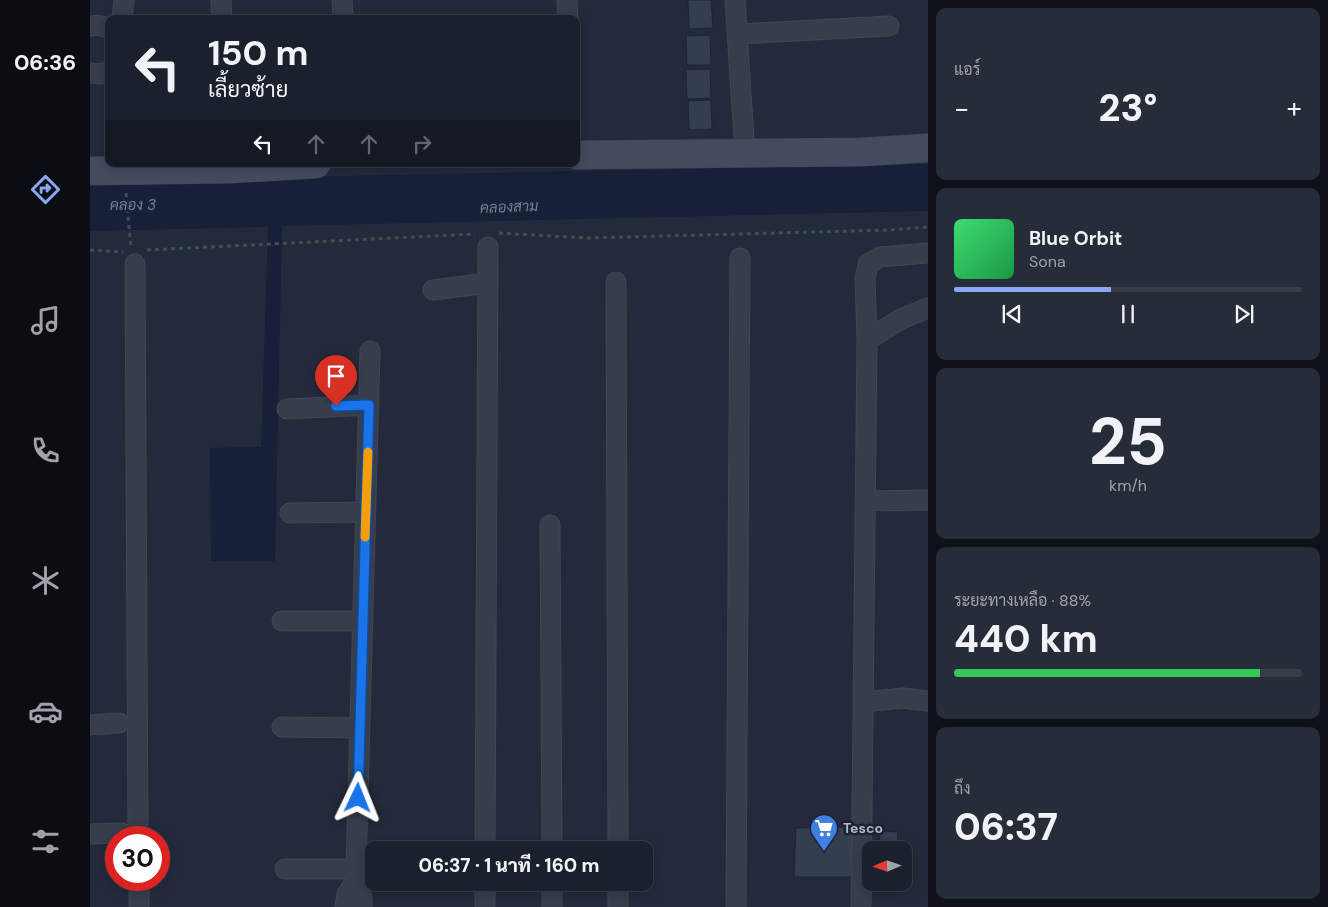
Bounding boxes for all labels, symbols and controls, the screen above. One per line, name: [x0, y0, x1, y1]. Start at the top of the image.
text: 150 m: [208, 30, 308, 76]
icon: left: [125, 35, 190, 100]
text: 06:36: [14, 48, 76, 77]
text: แอร์: [954, 59, 980, 80]
text: เลี้ยวซ้าย: [208, 75, 288, 104]
text: 23°: [1099, 83, 1157, 133]
text: −: [954, 90, 969, 127]
text: +: [1287, 90, 1302, 127]
icon: left: [249, 130, 277, 158]
icon: ahead: [302, 130, 330, 158]
icon: ahead: [355, 130, 383, 158]
icon: right: [408, 130, 436, 158]
icon: directions: [28, 172, 63, 207]
water label: คลอง 3: [110, 195, 156, 215]
water label: คลองสาม: [479, 196, 539, 218]
text: Blue Orbit: [1029, 226, 1122, 251]
text: Sona: [1029, 251, 1066, 272]
icon: previous: [998, 300, 1026, 328]
icon: pause: [1114, 300, 1142, 328]
icon: next: [1230, 300, 1258, 328]
icon: music: [28, 303, 63, 338]
pin: [315, 355, 357, 406]
icon: arrive: [322, 362, 350, 390]
text: 25: [1089, 400, 1167, 484]
icon: phone: [28, 433, 63, 468]
text: km/h: [1109, 475, 1147, 496]
icon: climate: [28, 563, 63, 598]
text: ระยะทางเหลือ · 88%: [954, 590, 1091, 611]
text: 440 km: [954, 614, 1098, 664]
icon: car: [28, 694, 63, 729]
position arrow: [331, 771, 383, 823]
text: ถึง: [954, 778, 971, 799]
text: 06:37: [954, 802, 1058, 852]
supermarket icon: Tesco: [809, 813, 839, 852]
place label: Tesco: [843, 819, 883, 837]
icon: filters: [28, 824, 63, 859]
speed limit sign: 30: [105, 826, 170, 891]
north arrow: [862, 841, 912, 891]
map controls: [862, 841, 912, 891]
text: 06:37 · 1 นาที · 160 m: [419, 853, 600, 878]

